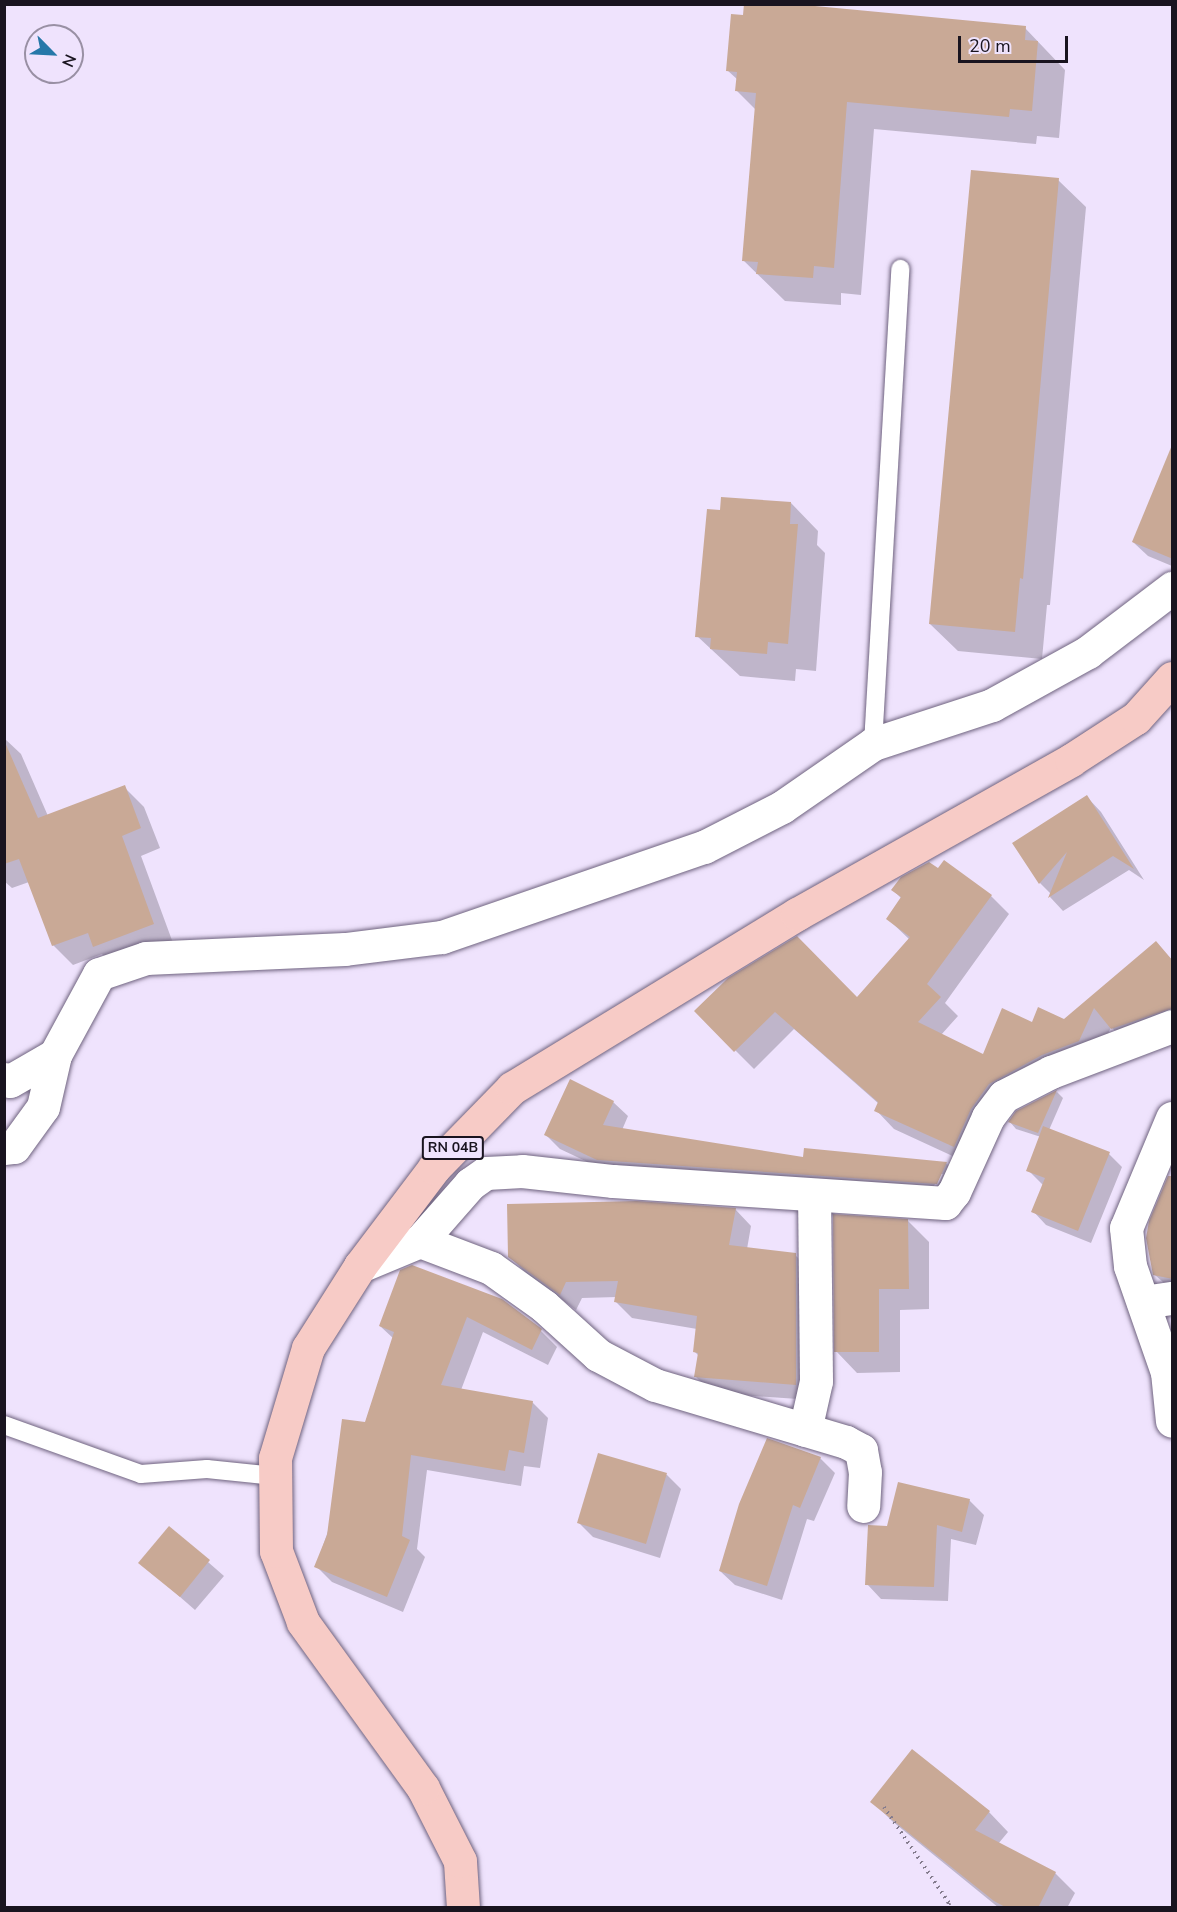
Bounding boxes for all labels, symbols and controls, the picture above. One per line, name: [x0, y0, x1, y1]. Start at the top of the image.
north arrow: [24, 24, 84, 84]
scale bar: [961, 24, 1070, 62]
text: 20 m: [969, 34, 1011, 58]
text: N: [56, 51, 81, 70]
road number: RN 04B: [422, 1137, 484, 1159]

